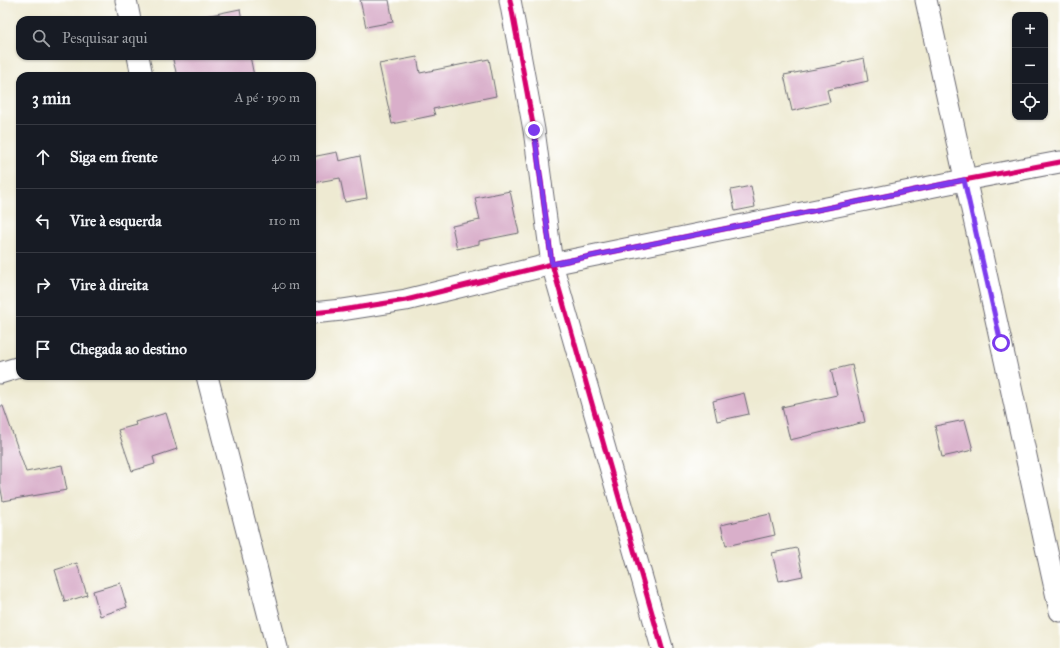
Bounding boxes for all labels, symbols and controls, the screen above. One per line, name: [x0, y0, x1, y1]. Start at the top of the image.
map controls: [1012, 12, 1048, 120]
button: +: [1012, 12, 1048, 48]
search box: [16, 16, 316, 60]
icon: search: [30, 27, 52, 49]
text: Pesquisar aqui: [62, 29, 148, 47]
button: −: [1012, 48, 1048, 84]
button: locate: [1012, 84, 1048, 120]
text: 3 min: [32, 88, 71, 109]
text: A pé · 190 m: [235, 90, 300, 106]
route end: [525, 121, 543, 139]
icon: ahead: [32, 146, 54, 168]
text: Siga em frente: [70, 148, 158, 166]
text: 40 m: [271, 149, 300, 165]
icon: left: [32, 210, 54, 232]
text: Vire à esquerda: [70, 212, 162, 230]
text: 110 m: [268, 213, 300, 229]
icon: right: [32, 274, 54, 296]
text: Vire à direita: [70, 276, 148, 294]
text: 40 m: [271, 277, 300, 293]
route start: [992, 334, 1010, 352]
icon: arrive: [32, 338, 54, 360]
text: Chegada ao destino: [70, 340, 187, 358]

